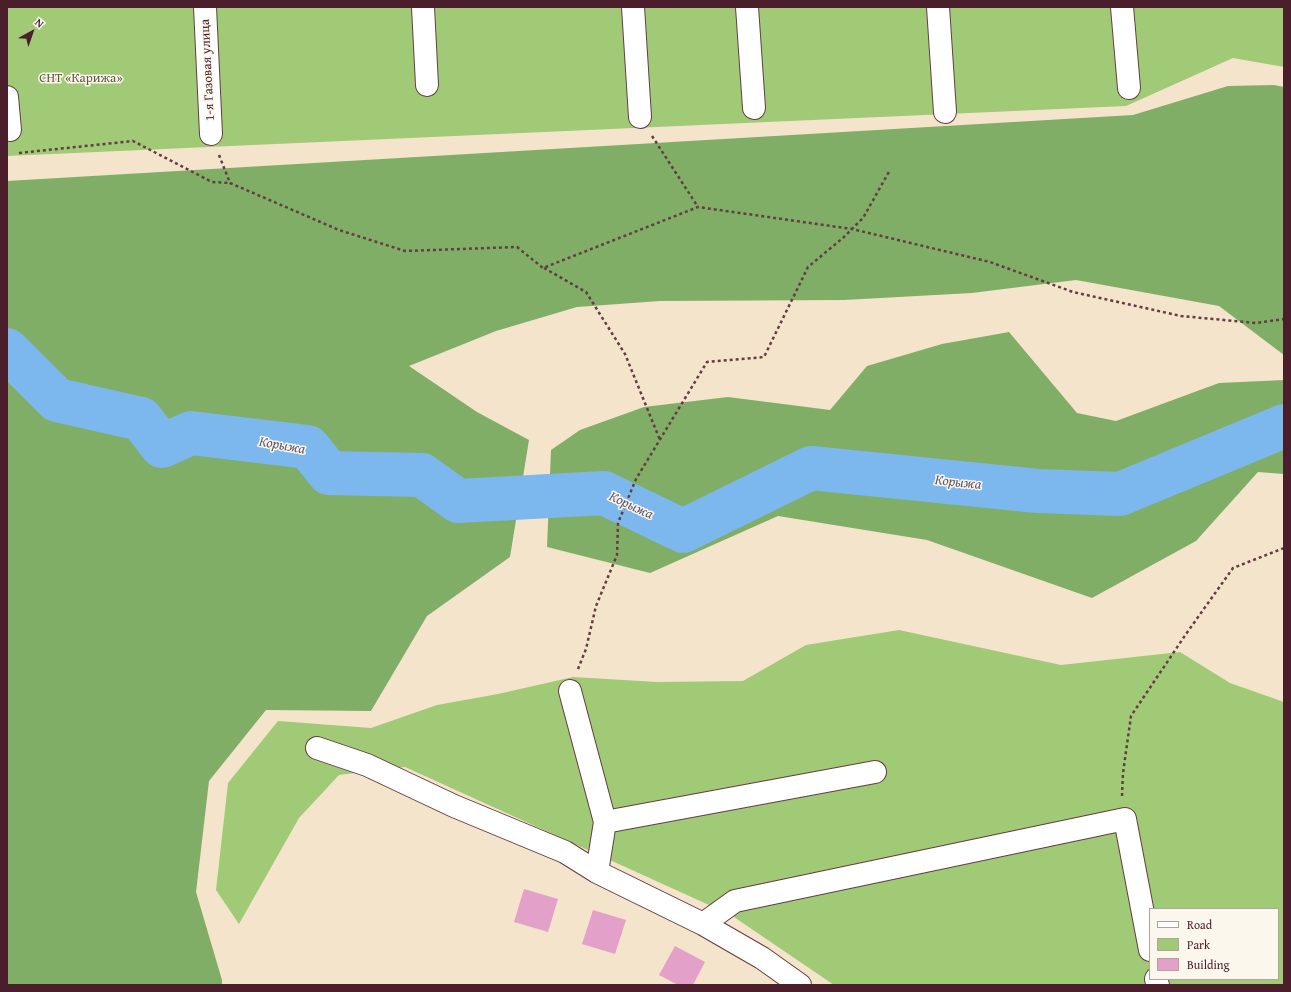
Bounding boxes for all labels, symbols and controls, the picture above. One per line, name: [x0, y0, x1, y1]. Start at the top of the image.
north arrow: [12, 12, 52, 52]
text: N: [32, 14, 48, 31]
street label: 1-я Газовая улица: [198, 19, 218, 121]
park label: СНТ «Карижа»: [39, 71, 123, 87]
water label: Корыжа: [258, 434, 306, 458]
water label: Корыжа: [934, 472, 982, 494]
water label: Корыжа: [606, 489, 656, 523]
legend: [1149, 908, 1279, 980]
text: Road: [1187, 916, 1212, 933]
text: Park: [1187, 936, 1210, 953]
text: Building: [1187, 956, 1230, 973]

